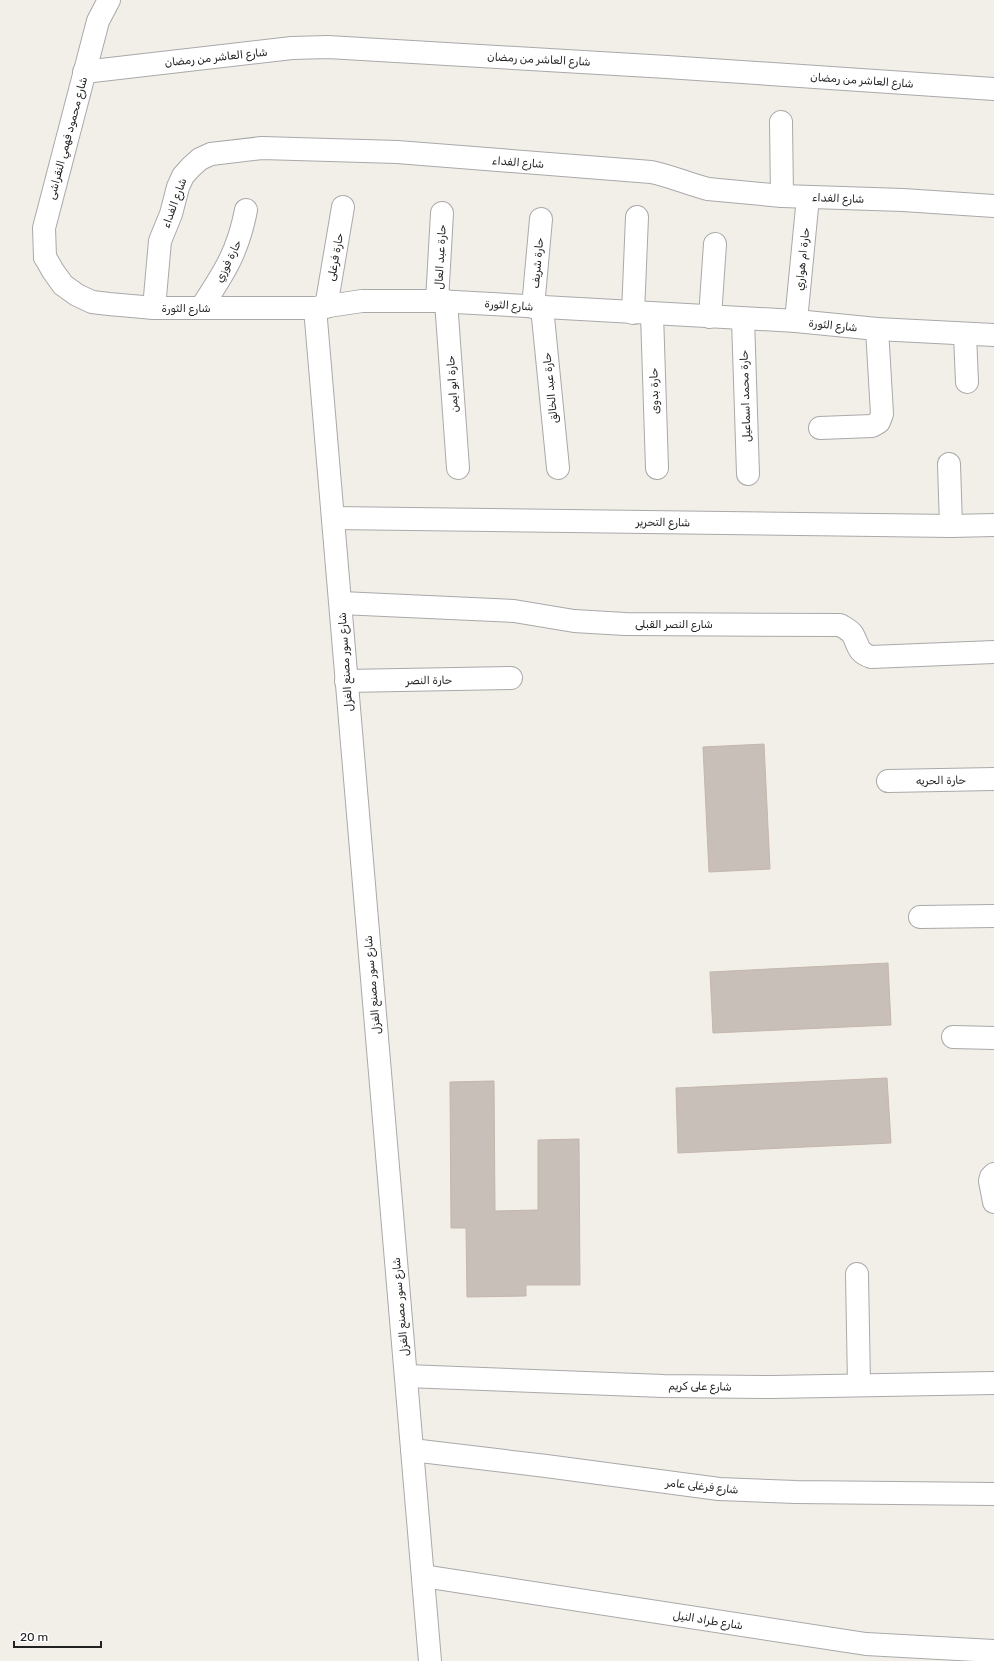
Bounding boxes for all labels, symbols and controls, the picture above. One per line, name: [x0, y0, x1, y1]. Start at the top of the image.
street label: شارع العاشر من رمضان: [164, 46, 268, 71]
street label: شارع العاشر من رمضان: [487, 50, 591, 71]
street label: شارع العاشر من رمضان: [810, 70, 914, 93]
street label: شارع محمود فهمي النقراشى: [45, 75, 92, 201]
street label: شارع الفداء: [491, 154, 545, 173]
street label: شارع الفداء: [159, 176, 191, 231]
street label: شارع الفداء: [811, 191, 864, 208]
street label: حارة عبد العال: [432, 224, 449, 290]
street label: حارة ام هواري: [793, 226, 813, 291]
street label: حارة فرغلى: [325, 232, 346, 282]
street label: حارة شريف: [529, 237, 546, 289]
street label: حارة فوزي: [213, 238, 245, 285]
street label: شارع الثورة: [484, 297, 534, 316]
street label: شارع الثورة: [161, 302, 211, 317]
street label: شارع الثورة: [808, 316, 858, 337]
street label: حارة محمد اسماعيل: [737, 349, 754, 442]
street label: حارة عبد الخالق: [540, 351, 562, 424]
street label: حارة ابو ايمن: [444, 355, 462, 413]
street label: حارة بدوى: [647, 367, 663, 414]
street label: شارع التحرير: [635, 516, 690, 531]
street label: شارع سور مصنع الغزل: [336, 612, 357, 712]
street label: شارع النصر القبلى: [635, 618, 713, 633]
street label: حارة النصر: [405, 674, 453, 687]
street label: حارة الحريه: [916, 774, 967, 787]
street label: شارع سور مصنع الغزل: [362, 935, 385, 1035]
street label: شارع سور مصنع الغزل: [390, 1257, 413, 1357]
street label: شارع على كريم: [668, 1379, 732, 1396]
street label: شارع فرغلى عامر: [664, 1476, 739, 1499]
street label: شارع طراد النيل: [672, 1609, 744, 1634]
scale bar: [14, 1623, 101, 1649]
text: 20 m: [20, 1630, 48, 1644]

